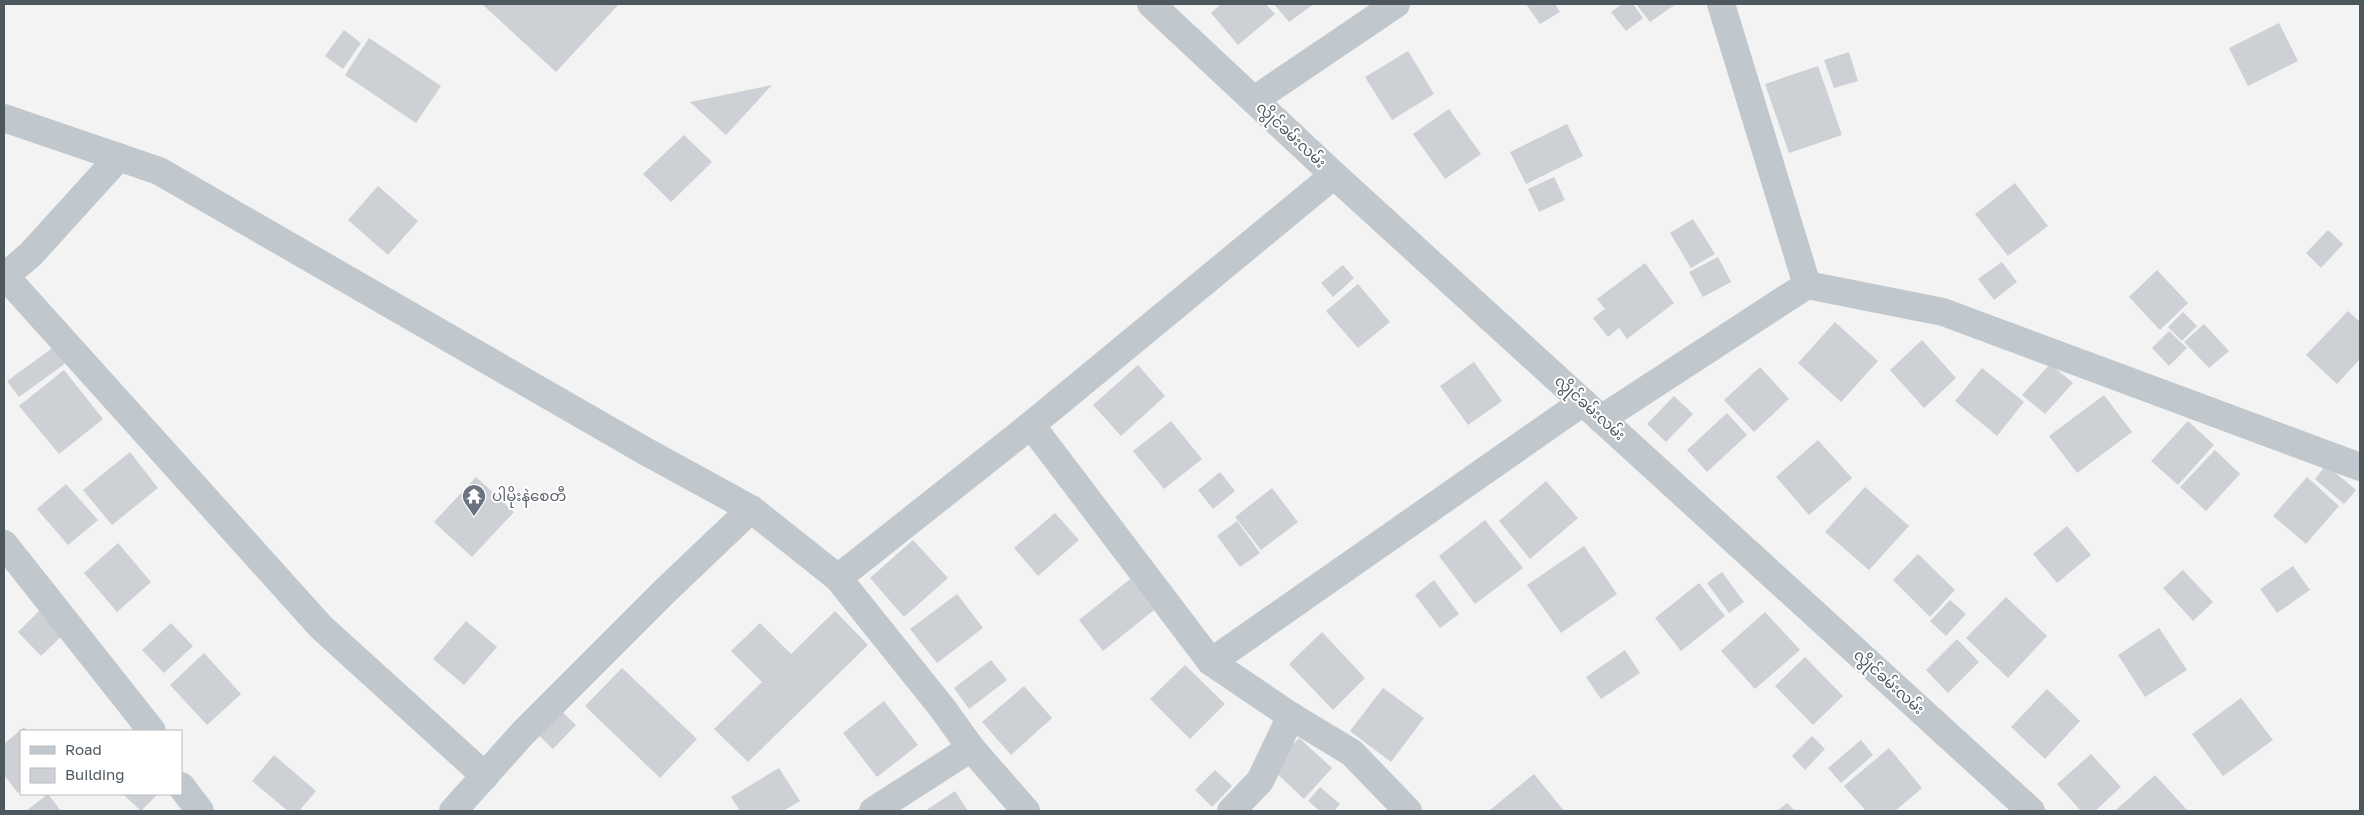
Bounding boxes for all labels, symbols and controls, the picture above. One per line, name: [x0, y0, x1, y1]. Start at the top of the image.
street label: လွိုင်ခမ်းလမ်း: [1251, 98, 1330, 174]
street label: လွိုင်ခမ်းလမ်း: [1549, 371, 1629, 446]
temple icon: ပါမိုးနဲစေတီ: [461, 483, 487, 517]
place label: ပါမိုးနဲစေတီ: [492, 486, 566, 508]
street label: လွိုင်ခမ်းလမ်း: [1848, 645, 1928, 720]
legend: [20, 730, 182, 795]
text: Road: [65, 740, 102, 758]
text: Building: [65, 765, 125, 783]

